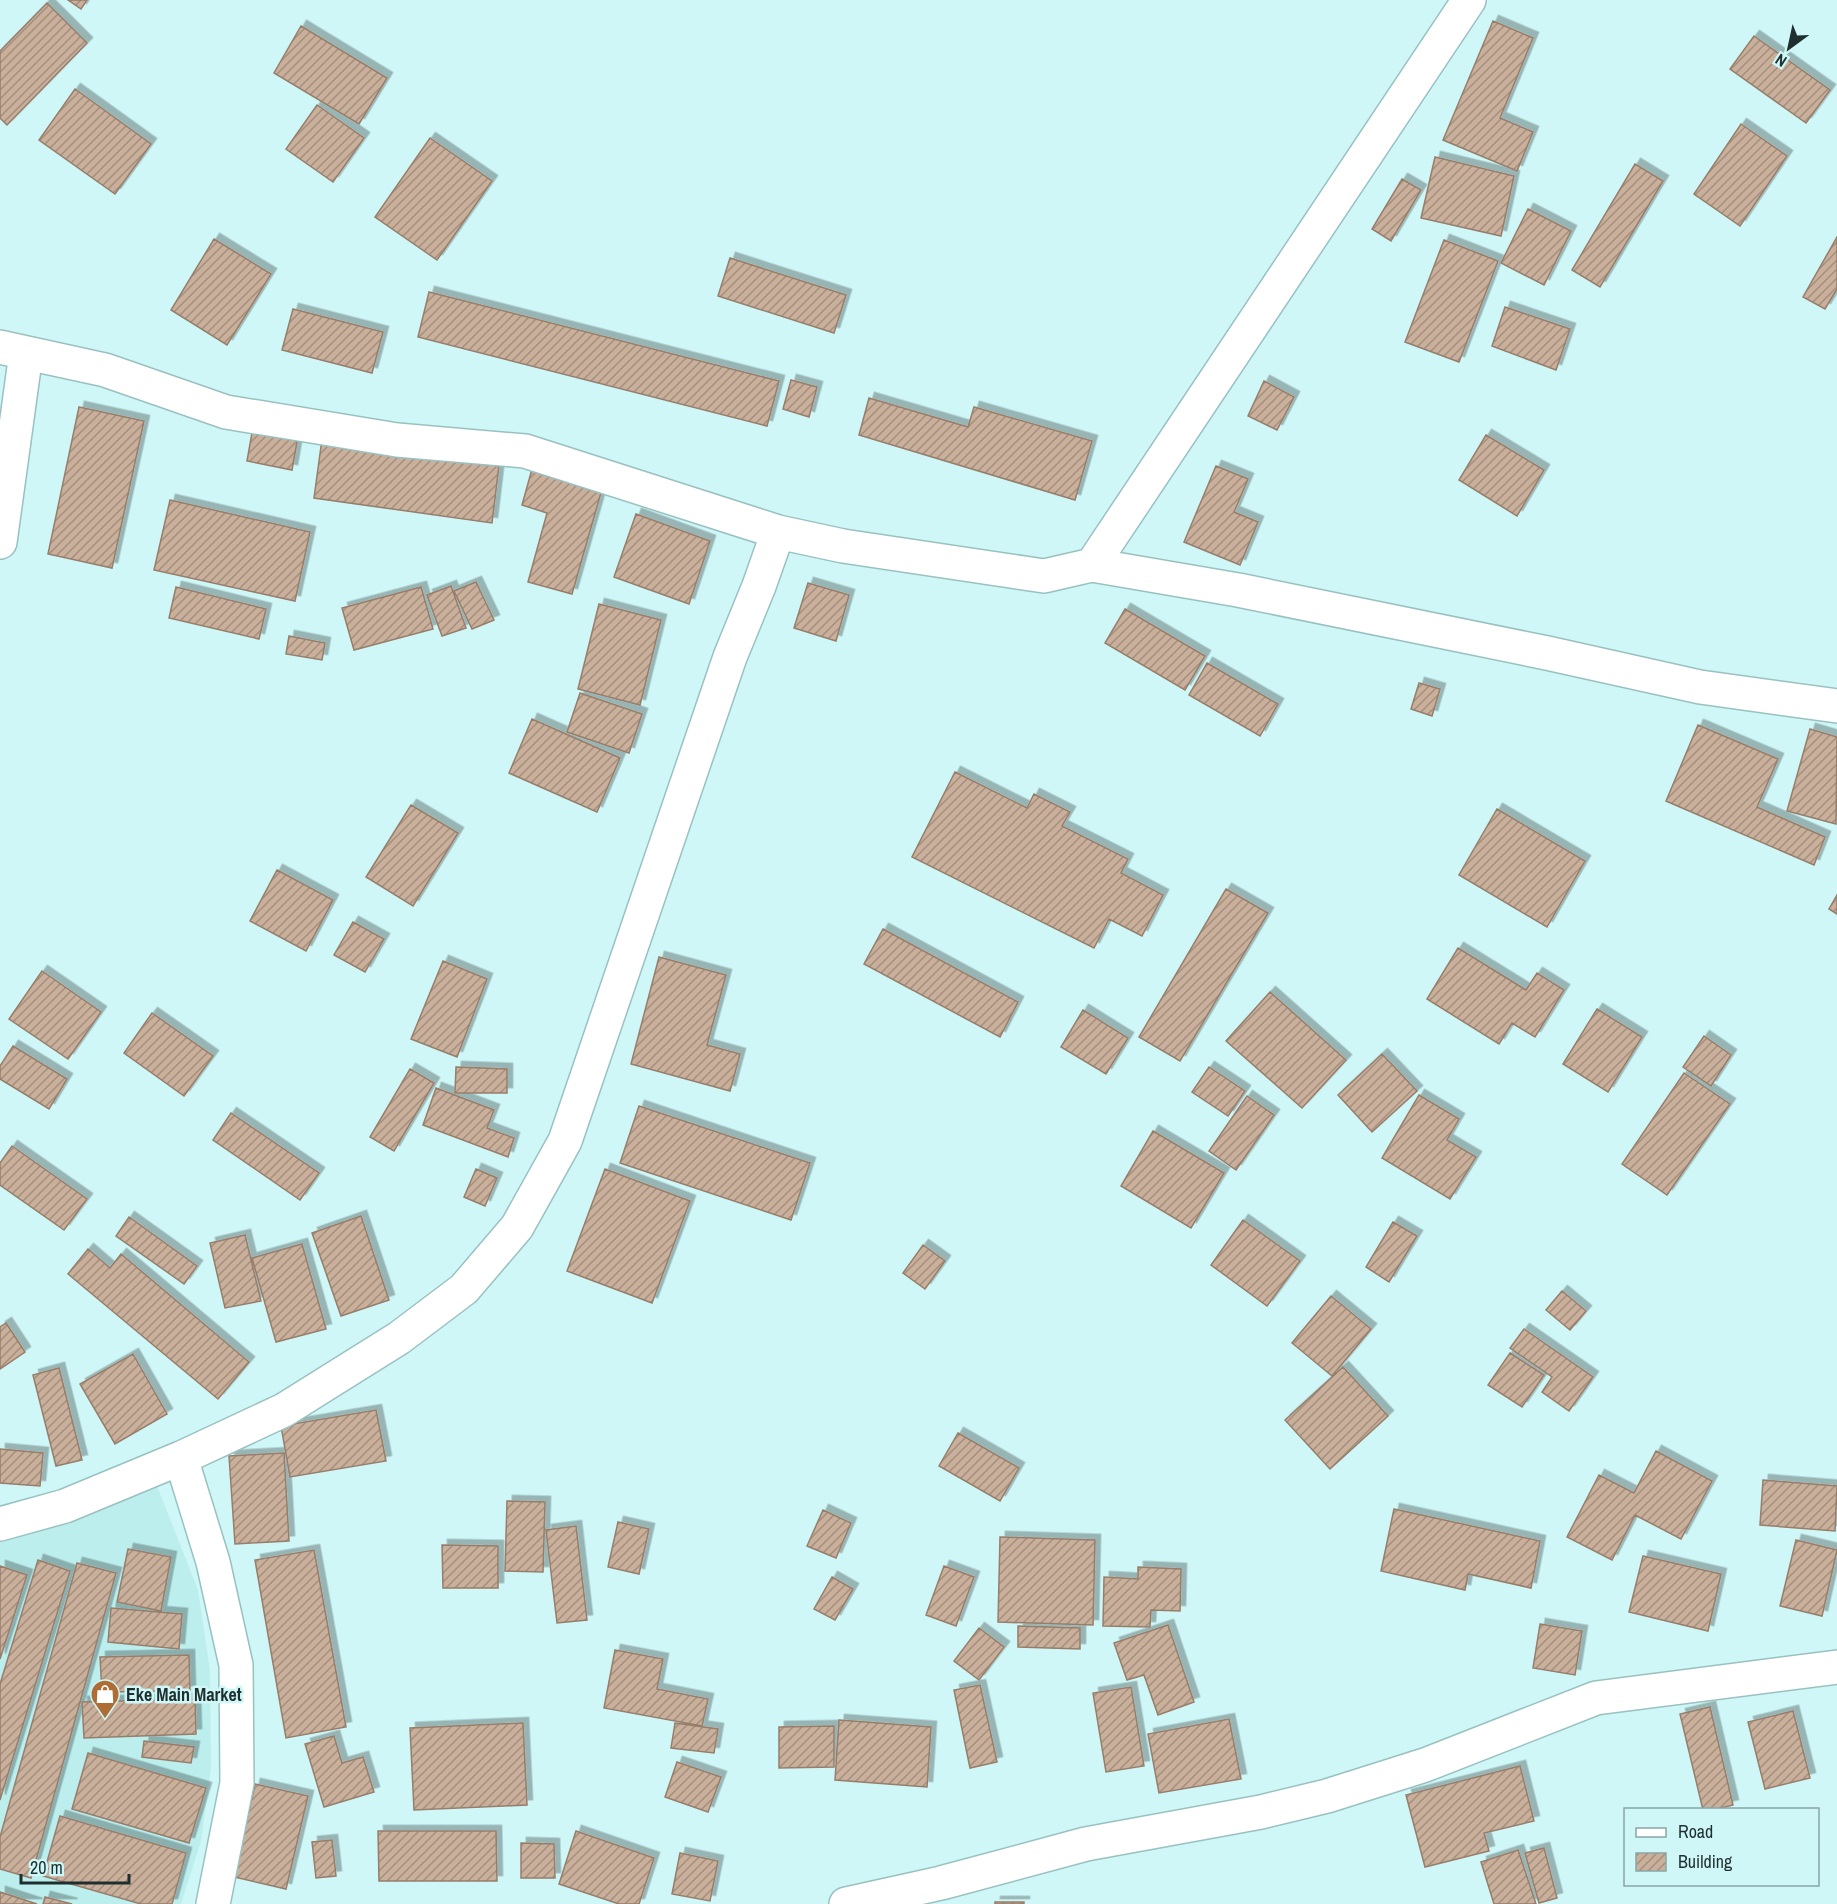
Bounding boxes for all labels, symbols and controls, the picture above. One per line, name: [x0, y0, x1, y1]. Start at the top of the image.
north arrow: [1759, 18, 1819, 78]
text: N: [1771, 49, 1791, 72]
shop icon: Eke Main Market: [89, 1678, 121, 1720]
place label: Eke Main Market: [126, 1682, 242, 1707]
legend: [1624, 1808, 1819, 1886]
text: Road: [1678, 1819, 1713, 1844]
scale bar: [21, 1847, 129, 1885]
text: Building: [1678, 1849, 1733, 1874]
text: 20 m: [30, 1855, 63, 1880]

